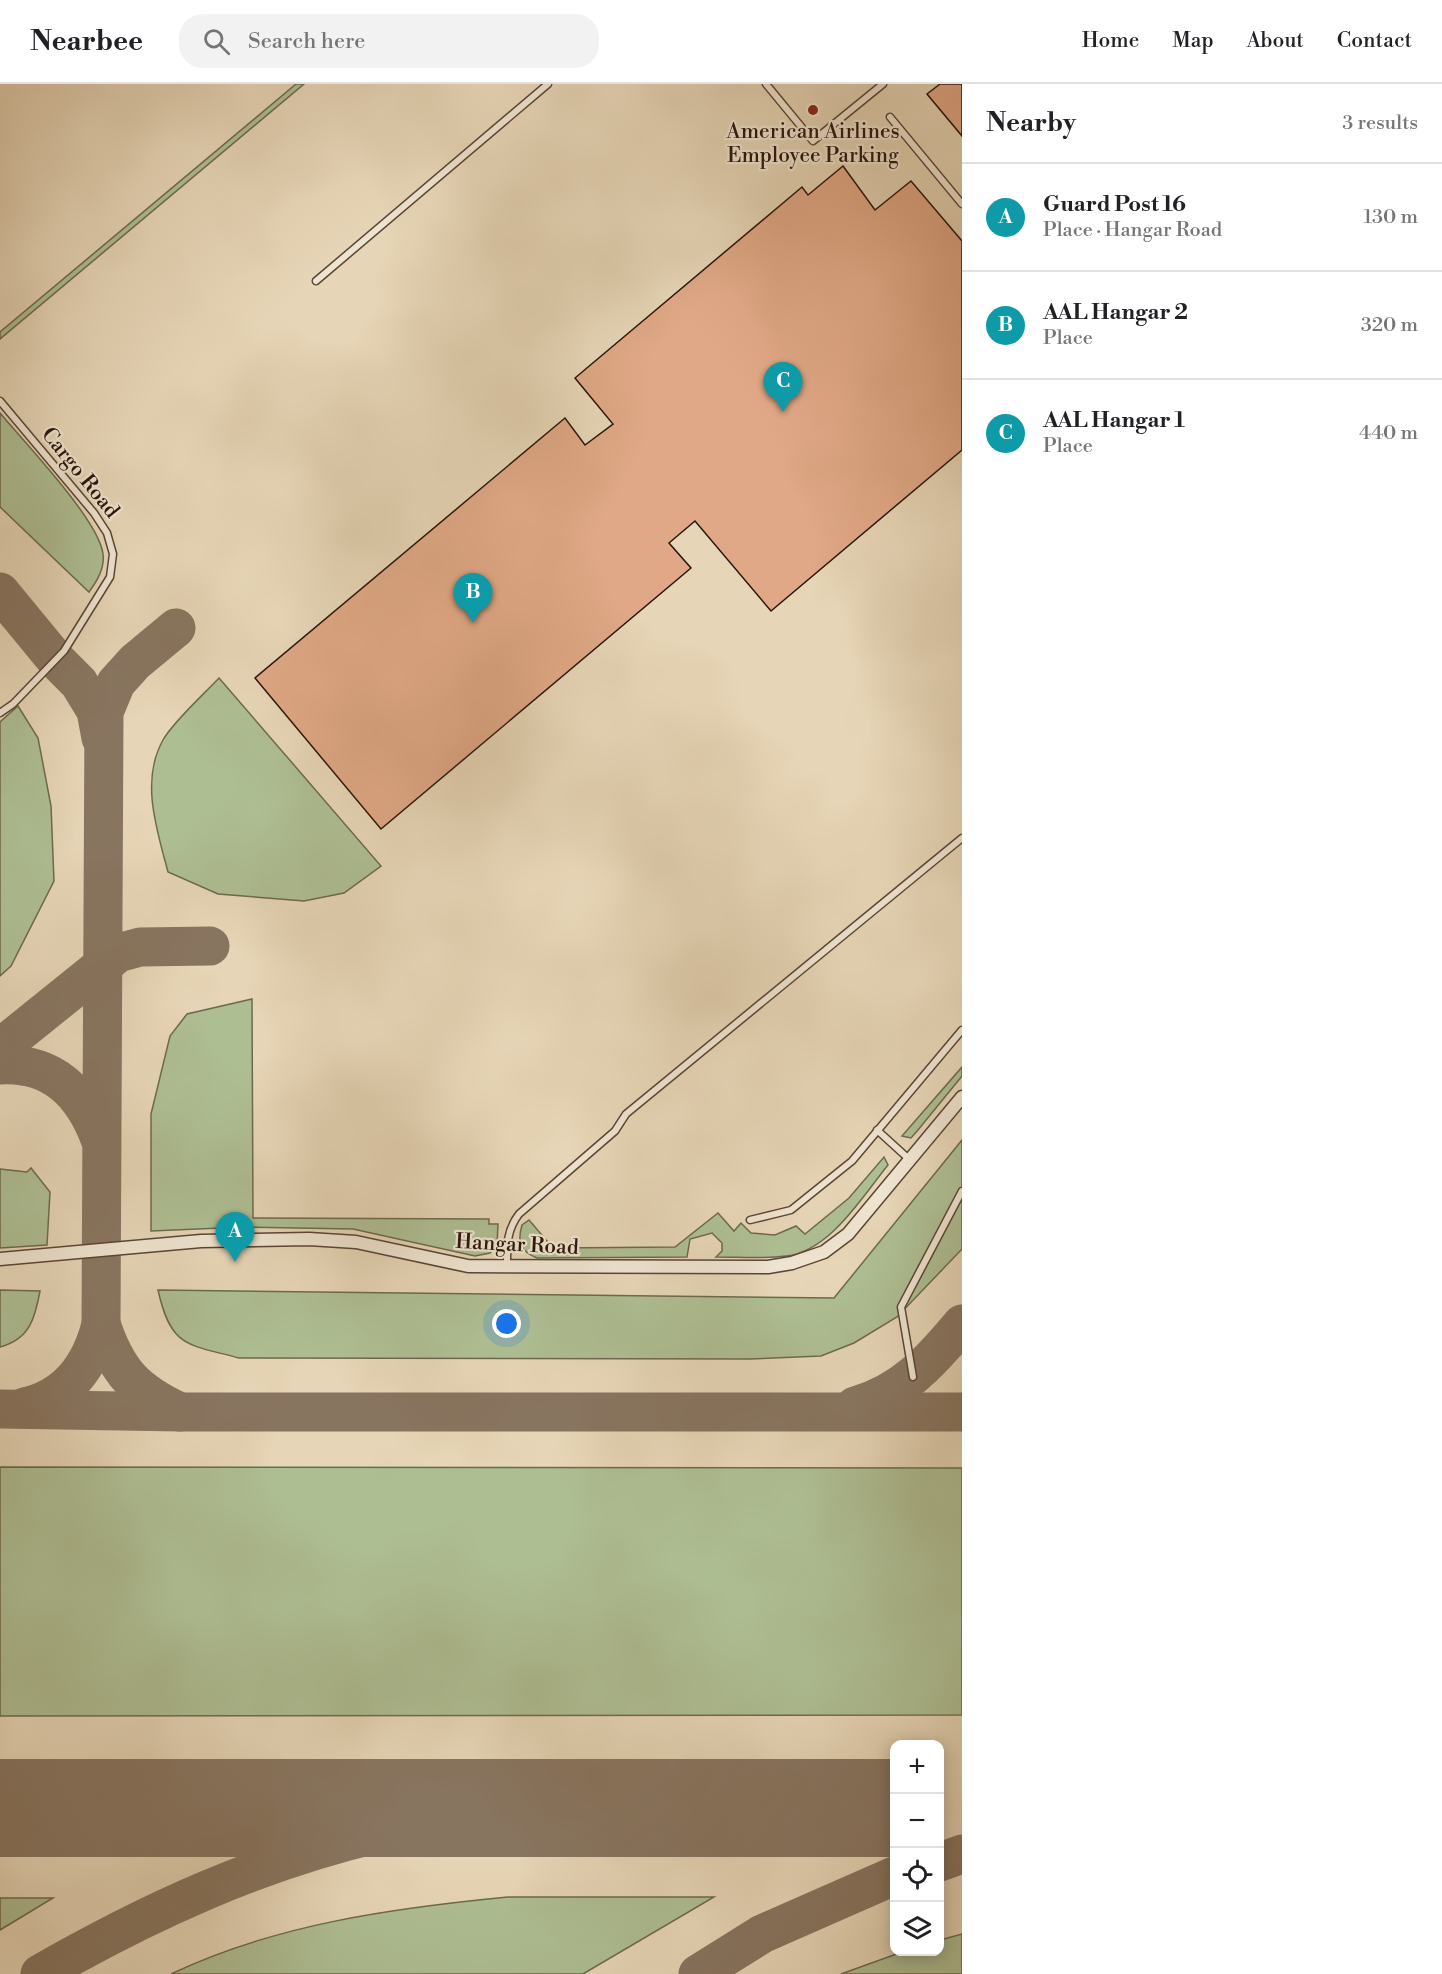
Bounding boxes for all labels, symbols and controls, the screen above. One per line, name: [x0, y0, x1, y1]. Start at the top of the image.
search box: [179, 14, 599, 68]
text: Nearbee: [30, 24, 143, 59]
icon: search: [200, 25, 233, 58]
text: Search here: [248, 28, 365, 55]
text: Home: [1082, 28, 1139, 54]
text: Map: [1172, 28, 1214, 54]
text: About: [1247, 28, 1304, 54]
text: Contact: [1337, 28, 1412, 54]
marker: American Airlines Employee Parking: [806, 103, 820, 117]
text: Nearby: [986, 107, 1076, 139]
text: 3 results: [1342, 111, 1418, 136]
place label: American Airlines Employee Parking: [725, 119, 900, 169]
text: Guard Post 16: [1043, 191, 1186, 218]
text: A: [998, 205, 1013, 230]
text: 130 m: [1363, 205, 1418, 230]
text: Place · Hangar Road: [1043, 218, 1222, 243]
text: AAL Hangar 2: [1043, 299, 1188, 326]
text: B: [998, 313, 1013, 338]
text: 320 m: [1361, 313, 1418, 338]
text: Place: [1043, 326, 1093, 351]
pin: C: [764, 362, 802, 412]
text: AAL Hangar 1: [1043, 407, 1185, 434]
text: C: [998, 421, 1013, 446]
text: 440 m: [1359, 421, 1418, 446]
street label: Cargo Road: [35, 422, 125, 524]
text: Place: [1043, 434, 1093, 459]
pin: B: [454, 574, 492, 623]
pin: A: [216, 1212, 254, 1262]
street label: Hangar Road: [455, 1229, 579, 1261]
your location: [492, 1309, 521, 1338]
map controls: [890, 1740, 944, 1956]
button: +: [890, 1740, 944, 1794]
button: −: [890, 1794, 944, 1848]
button: locate: [890, 1848, 944, 1902]
button: layers: [890, 1902, 944, 1956]

